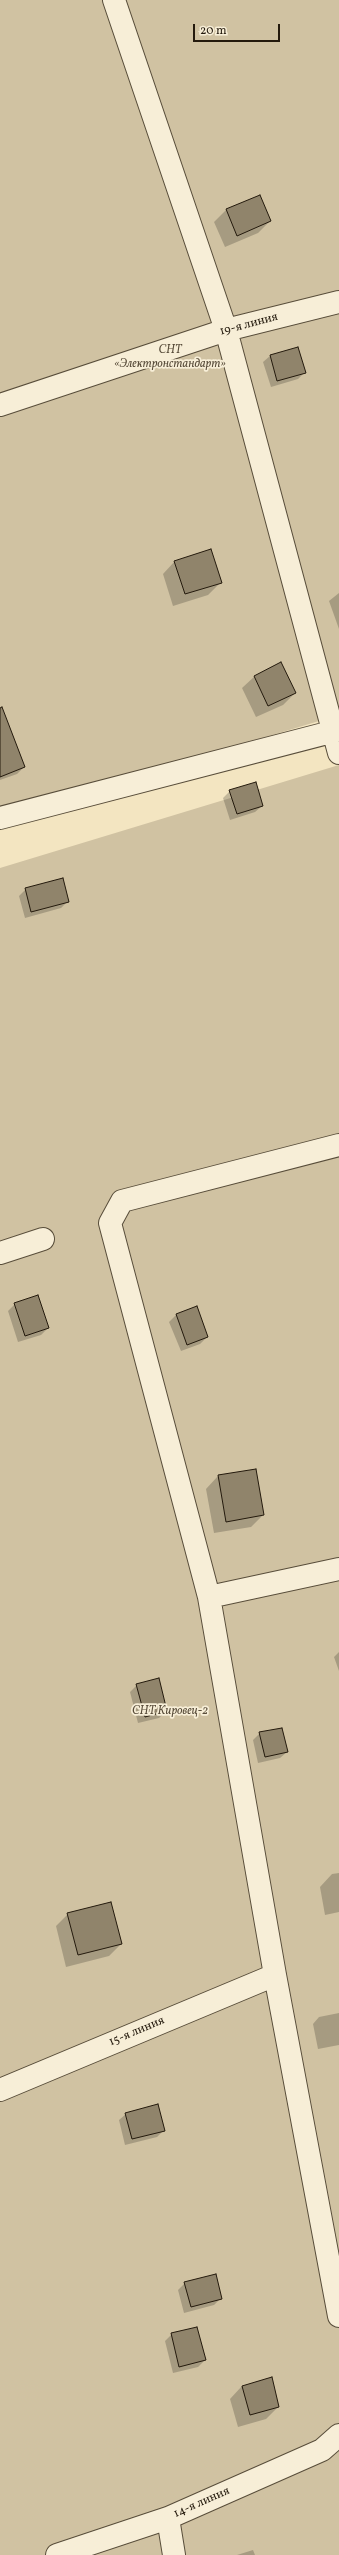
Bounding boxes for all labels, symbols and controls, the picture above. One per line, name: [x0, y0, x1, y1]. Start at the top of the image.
scale bar: [195, 16, 282, 42]
text: 20 m: [200, 23, 227, 39]
street label: 19-я линия: [218, 310, 280, 340]
park label: СНТ «Электронстандарт»: [114, 344, 226, 372]
park label: СНТ Кировец-2: [132, 1705, 208, 1719]
street label: 15-я линия: [107, 2014, 167, 2050]
street label: 14-я линия: [172, 2484, 232, 2522]

